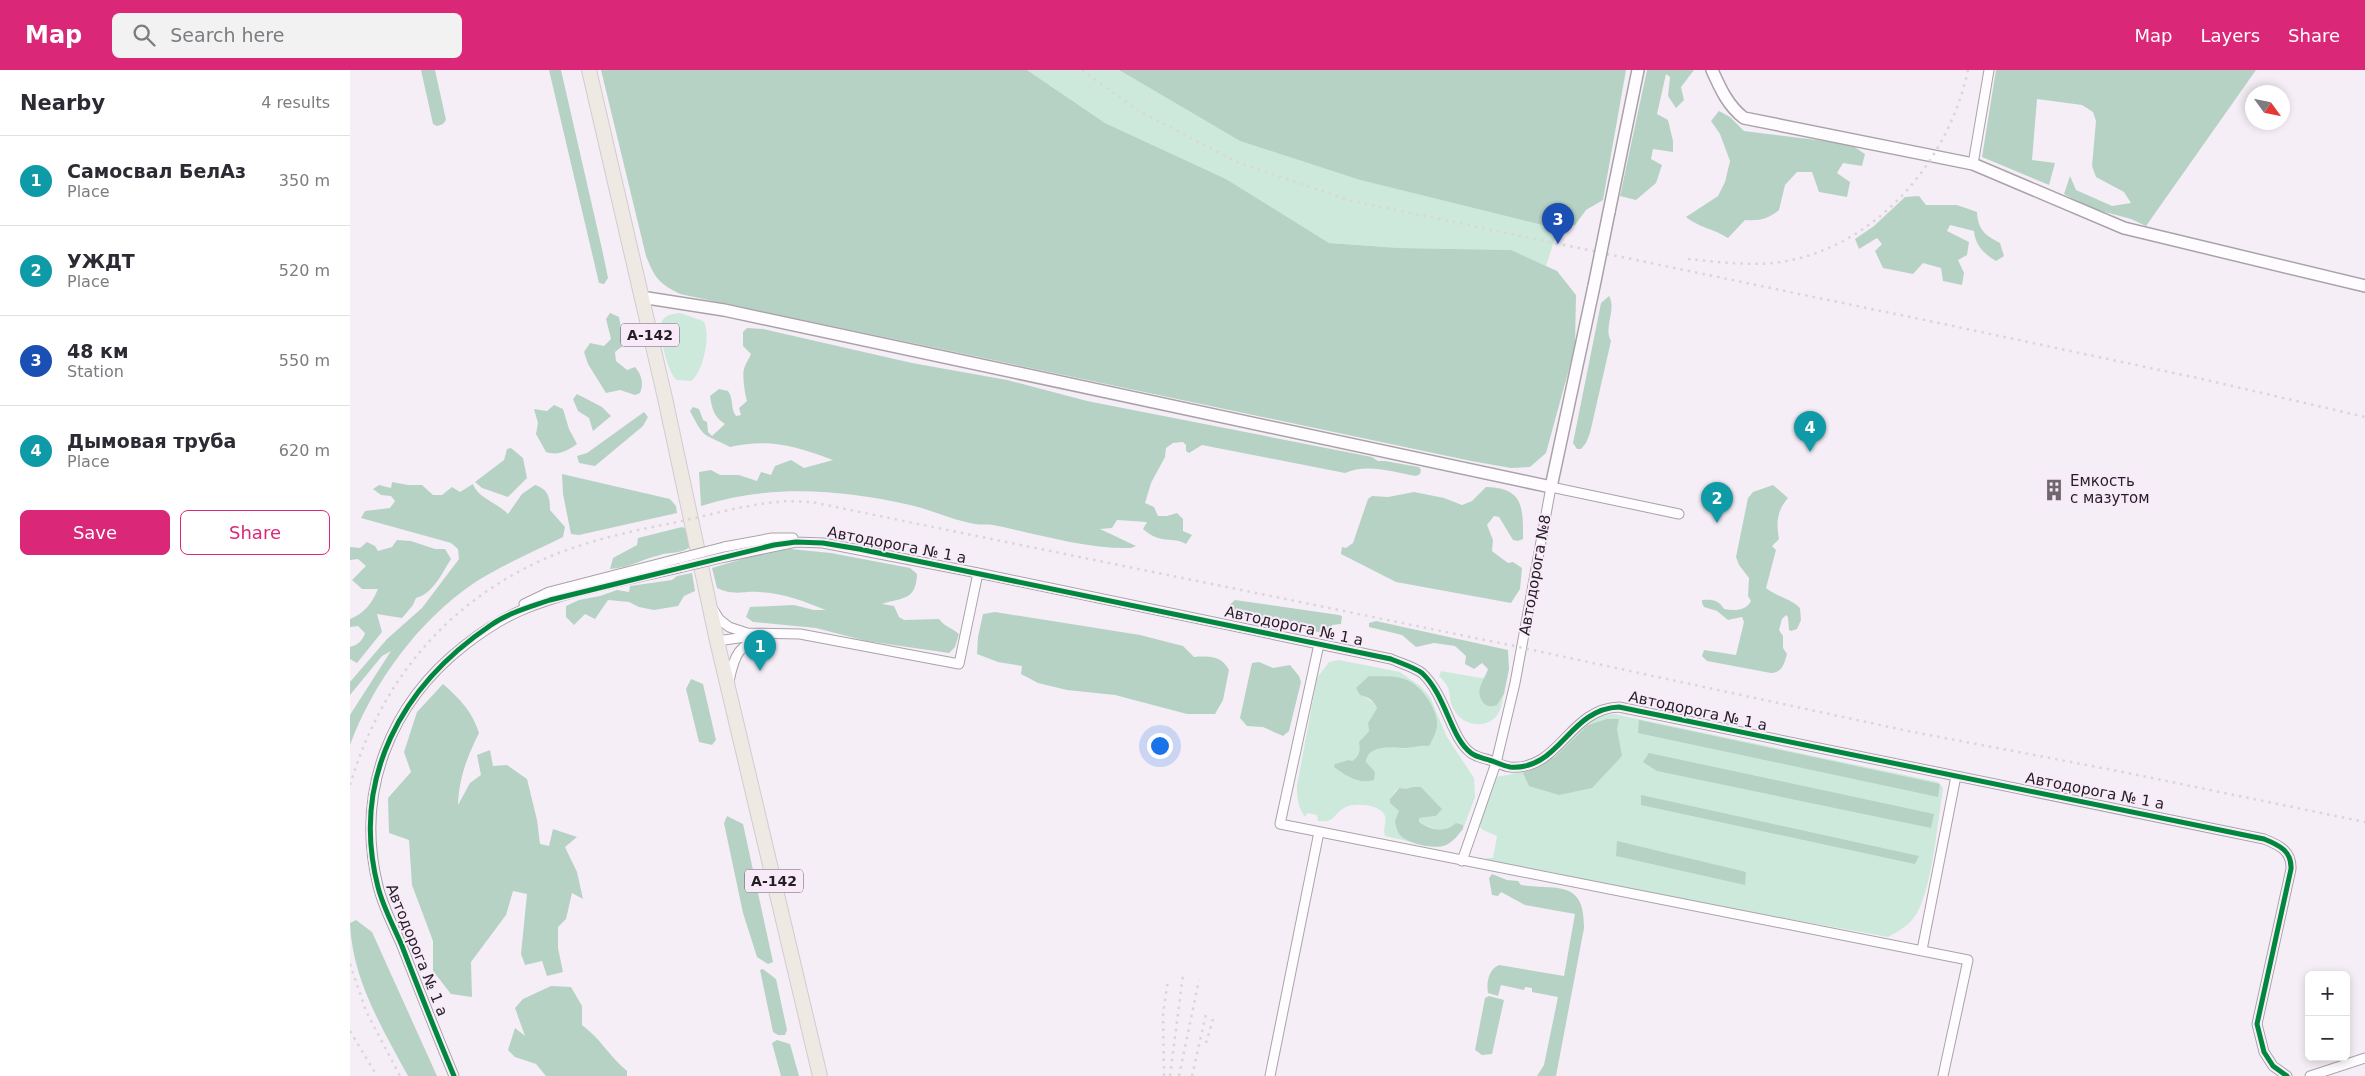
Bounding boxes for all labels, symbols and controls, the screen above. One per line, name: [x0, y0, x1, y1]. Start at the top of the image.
search box: [112, 13, 462, 58]
text: Map: [25, 21, 82, 49]
icon: search: [130, 21, 158, 49]
text: Search here: [170, 24, 284, 46]
text: Map: [2134, 25, 2172, 46]
text: Layers: [2200, 25, 2260, 46]
text: Share: [2288, 25, 2340, 46]
north arrow: [2245, 85, 2290, 130]
text: Nearby: [20, 91, 105, 115]
text: 4 results: [261, 93, 330, 112]
text: Самосвал БелАз: [67, 160, 246, 182]
text: 1: [30, 171, 42, 190]
text: 350 m: [279, 171, 330, 190]
text: Place: [67, 182, 110, 201]
pin: 3: [1542, 203, 1574, 244]
text: УЖДТ: [67, 250, 135, 272]
text: 2: [30, 261, 42, 280]
text: 520 m: [279, 261, 330, 280]
text: Place: [67, 272, 110, 291]
road number: А-142: [621, 324, 679, 346]
text: 48 км: [67, 340, 128, 362]
text: 3: [30, 351, 42, 370]
text: 550 m: [279, 351, 330, 370]
text: Station: [67, 362, 124, 381]
pin: 4: [1794, 411, 1826, 452]
text: Дымовая труба: [67, 430, 236, 452]
text: 4: [30, 441, 42, 460]
text: 620 m: [279, 441, 330, 460]
text: Place: [67, 452, 110, 471]
place label: Емкость с мазутом: [2070, 472, 2150, 507]
building icon: Емкость с мазутом: [2041, 477, 2067, 503]
pin: 2: [1701, 482, 1733, 523]
button: Save: [20, 510, 170, 555]
button: Share: [180, 510, 330, 555]
street label: Автодорога №8: [1516, 513, 1554, 637]
street label: Автодорога № 1 а: [826, 523, 968, 567]
street label: Автодорога № 1 а: [1223, 603, 1365, 649]
pin: 1: [744, 630, 776, 671]
street label: Автодорога № 1 а: [1627, 688, 1769, 734]
your location: [1147, 733, 1173, 759]
street label: Автодорога № 1 а: [2024, 769, 2166, 813]
road number: А-142: [745, 869, 803, 892]
street label: Автодорога № 1 а: [382, 881, 452, 1019]
map controls: [2305, 971, 2350, 1061]
button: +: [2305, 971, 2350, 1016]
button: −: [2305, 1016, 2350, 1061]

